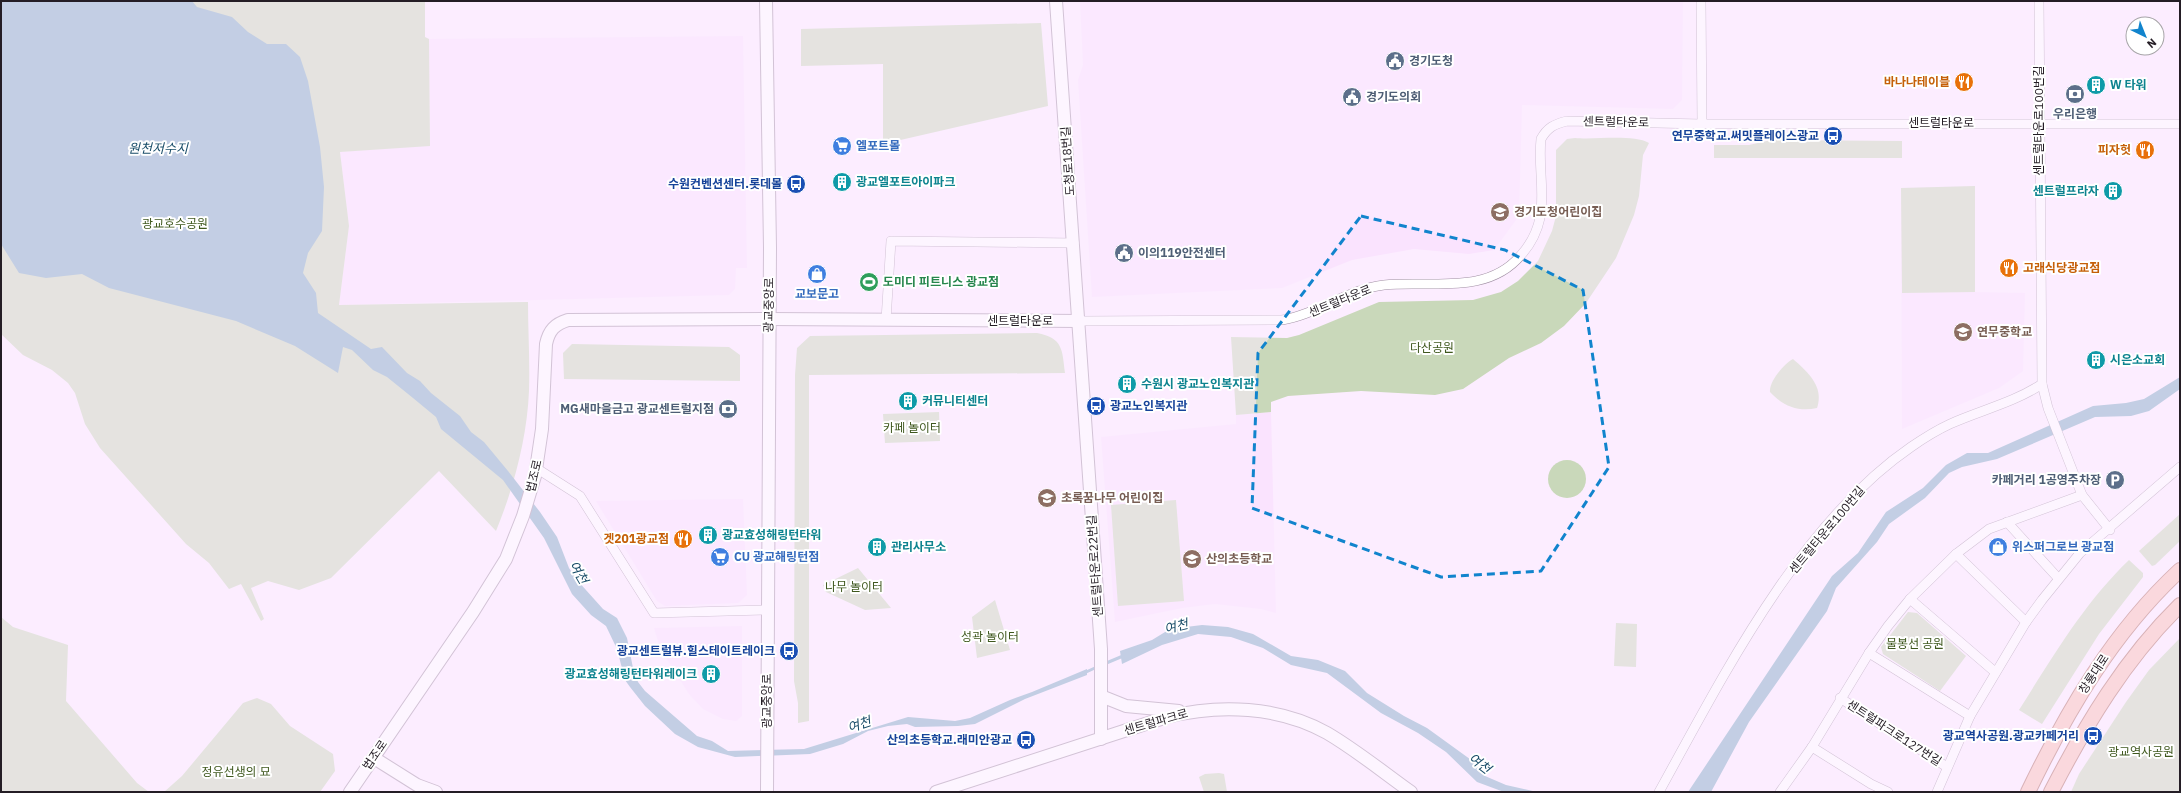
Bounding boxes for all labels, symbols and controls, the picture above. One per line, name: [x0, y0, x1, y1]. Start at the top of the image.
north arrow: [2125, 16, 2165, 56]
text: N: [2144, 35, 2160, 51]
public building icon: 경기도청: [1384, 50, 1406, 72]
place label: 경기도청: [1409, 53, 1453, 68]
street label: 센트럴타운로100번길: [2031, 66, 2046, 176]
restaurant icon: 바나나테이블: [1953, 71, 1975, 93]
place label: 바나나테이블: [1884, 74, 1950, 89]
building icon: W 타워: [2085, 74, 2107, 96]
place label: W 타워: [2110, 77, 2147, 92]
bank icon: 우리은행: [2064, 83, 2086, 105]
public building icon: 경기도의회: [1341, 86, 1363, 108]
place label: 경기도의회: [1366, 89, 1421, 104]
place label: 우리은행: [2053, 106, 2097, 121]
street label: 센트럴타운로: [1583, 113, 1649, 130]
street label: 센트럴타운로: [1908, 115, 1974, 130]
bus stop icon: 연무중학교.써밋플레이스광교: [1822, 125, 1844, 147]
street label: 도청로18번길: [1058, 126, 1077, 196]
place label: 연무중학교.써밋플레이스광교: [1672, 128, 1819, 143]
supermarket icon: 엘포트몰: [831, 135, 853, 157]
place label: 엘포트몰: [856, 138, 900, 153]
restaurant icon: 피자헛: [2134, 139, 2156, 161]
water label: 원천저수지: [128, 140, 189, 157]
place label: 피자헛: [2098, 142, 2131, 157]
building icon: 광교엘포트아이파크: [831, 171, 853, 193]
bus stop icon: 수원컨벤션센터.롯데몰: [785, 173, 807, 195]
place label: 광교엘포트아이파크: [856, 174, 955, 189]
place label: 수원컨벤션센터.롯데몰: [668, 176, 782, 191]
building icon: 센트럴프라자: [2102, 180, 2124, 202]
place label: 센트럴프라자: [2033, 183, 2099, 198]
school or university icon: 경기도청어린이집: [1489, 201, 1511, 223]
place label: 경기도청어린이집: [1514, 204, 1602, 219]
park label: 광교호수공원: [142, 216, 208, 231]
public building icon: 이의119안전센터: [1113, 242, 1135, 264]
place label: 이의119안전센터: [1138, 245, 1226, 260]
restaurant icon: 고래식당광교점: [1998, 257, 2020, 279]
place label: 고래식당광교점: [2023, 260, 2100, 275]
shop icon: 교보문고: [806, 263, 828, 285]
sports icon: 도미디 피트니스 광교점: [858, 271, 880, 293]
place label: 도미디 피트니스 광교점: [883, 274, 999, 289]
street label: 광교중앙로: [761, 277, 776, 333]
street label: 센트럴타운로: [1306, 281, 1373, 320]
place label: 교보문고: [795, 286, 839, 301]
street label: 센트럴타운로: [987, 313, 1053, 328]
school or university icon: 연무중학교: [1952, 321, 1974, 343]
place label: 연무중학교: [1977, 324, 2032, 339]
park label: 다산공원: [1410, 340, 1454, 355]
building icon: 시은소교회: [2085, 349, 2107, 371]
place label: 시은소교회: [2110, 352, 2165, 367]
building icon: 수원시 광교노인복지관: [1116, 373, 1138, 395]
place label: 수원시 광교노인복지관: [1141, 376, 1254, 391]
building icon: 커뮤니티센터: [897, 390, 919, 412]
place label: 커뮤니티센터: [922, 393, 988, 408]
bus stop icon: 광교노인복지관: [1085, 395, 1107, 417]
bank icon: MG새마을금고 광교센트럴지점: [717, 398, 739, 420]
place label: 광교노인복지관: [1110, 398, 1187, 413]
place label: MG새마을금고 광교센트럴지점: [560, 401, 714, 416]
park label: 카페 놀이터: [883, 420, 941, 435]
street label: 법조로: [522, 458, 545, 494]
parking icon: 카페거리 1공영주차장: [2104, 469, 2126, 491]
place label: 카페거리 1공영주차장: [1992, 472, 2101, 487]
street label: 센트럴타운로100번길: [1786, 483, 1868, 577]
school or university icon: 초록꿈나무 어린이집: [1036, 487, 1058, 509]
place label: 초록꿈나무 어린이집: [1061, 490, 1163, 505]
street label: 센트럴타운로22번길: [1083, 514, 1106, 618]
building icon: 광교효성해링턴타워: [697, 524, 719, 546]
place label: 광교효성해링턴타워: [722, 527, 821, 542]
restaurant icon: 겟201광교점: [672, 528, 694, 550]
place label: 겟201광교점: [603, 531, 669, 546]
building icon: 관리사무소: [866, 536, 888, 558]
shop icon: 위스퍼그로브 광교점: [1987, 536, 2009, 558]
place label: 관리사무소: [891, 539, 946, 554]
place label: 위스퍼그로브 광교점: [2012, 539, 2114, 554]
supermarket icon: CU 광교해링턴점: [709, 546, 731, 568]
school or university icon: 산의초등학교: [1181, 548, 1203, 570]
place label: CU 광교해링턴점: [734, 549, 819, 564]
place label: 산의초등학교: [1206, 551, 1272, 566]
water label: 여천: [565, 558, 592, 588]
park label: 나무 놀이터: [825, 579, 883, 594]
water label: 여천: [1162, 615, 1191, 638]
park label: 성곽 놀이터: [961, 629, 1019, 644]
park label: 물봉선 공원: [1886, 636, 1944, 651]
bus stop icon: 광교센트럴뷰.힐스테이트레이크: [778, 640, 800, 662]
place label: 광교센트럴뷰.힐스테이트레이크: [617, 643, 775, 658]
street label: 창룡대로: [2075, 651, 2112, 696]
building icon: 광교효성해링턴타워레이크: [700, 663, 722, 685]
place label: 광교효성해링턴타워레이크: [565, 666, 697, 681]
street label: 광교중앙로: [759, 673, 774, 729]
street label: 센트럴파크로127번길: [1844, 696, 1944, 769]
street label: 센트럴파크로: [1122, 705, 1190, 738]
water label: 여천: [845, 712, 874, 736]
bus stop icon: 광교역사공원.광교카페거리: [2082, 725, 2104, 747]
place label: 광교역사공원.광교카페거리: [1943, 728, 2079, 743]
bus stop icon: 산의초등학교.래미안광교: [1015, 729, 1037, 751]
place label: 산의초등학교.래미안광교: [887, 732, 1012, 747]
street label: 법조로: [359, 737, 390, 773]
park label: 광교역사공원: [2108, 744, 2174, 759]
water label: 여천: [1465, 749, 1495, 778]
park label: 정유선생의 묘: [201, 764, 271, 779]

